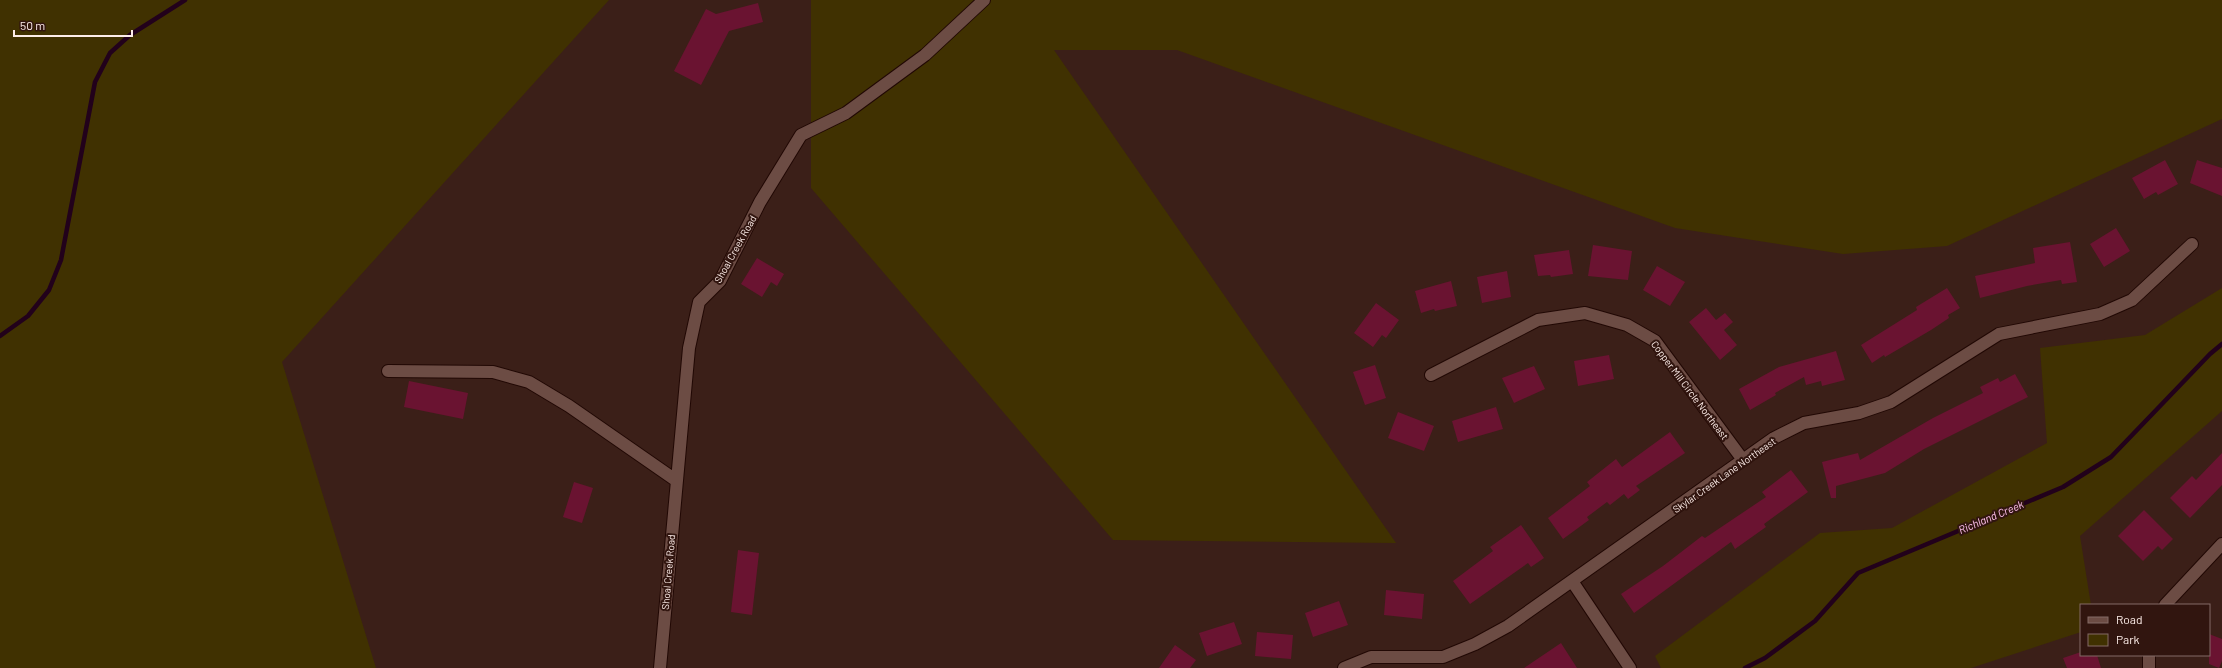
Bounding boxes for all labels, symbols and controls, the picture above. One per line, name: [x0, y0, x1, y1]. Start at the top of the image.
scale bar: [14, 12, 132, 38]
text: 50 m: [20, 18, 45, 32]
street label: Shoal Creek Road: [711, 213, 759, 285]
street label: Copper Mill Circle Northeast: [1649, 338, 1731, 442]
street label: Skylar Creek Lane Northeast: [1670, 435, 1778, 515]
water label: Richland Creek: [1956, 497, 2026, 536]
street label: Shoal Creek Road: [659, 534, 677, 610]
legend: [2080, 604, 2210, 656]
text: Road: [2116, 612, 2143, 626]
text: Park: [2116, 632, 2140, 646]

